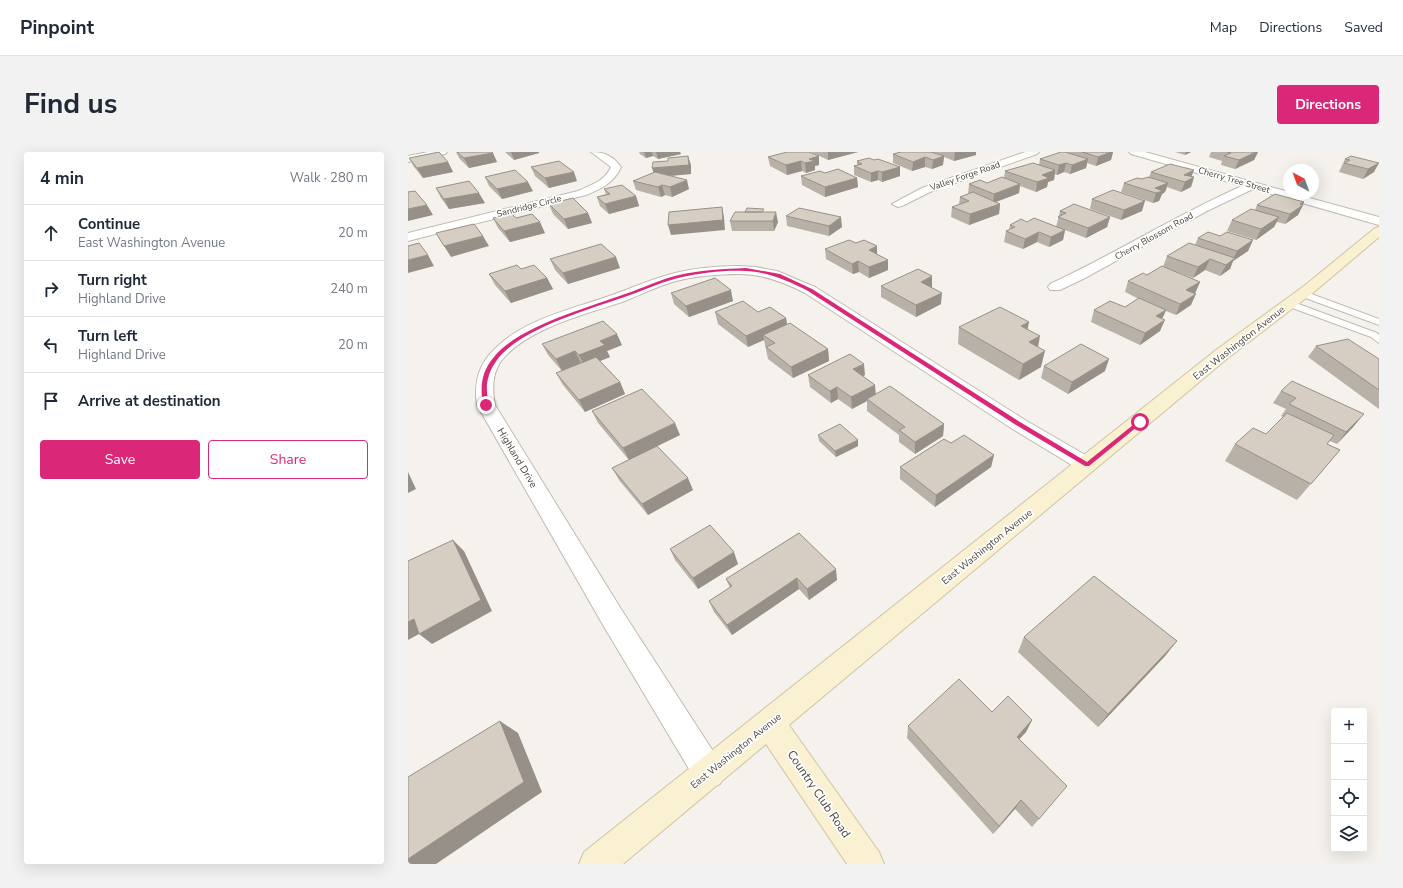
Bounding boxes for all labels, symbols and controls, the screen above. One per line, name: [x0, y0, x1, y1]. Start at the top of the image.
text: Pinpoint: [20, 15, 94, 41]
text: Map: [1210, 18, 1237, 37]
text: Directions: [1259, 18, 1322, 37]
text: Saved: [1344, 18, 1383, 37]
text: Find us: [24, 85, 118, 123]
button: Directions: [1277, 85, 1379, 124]
street label: Valley Forge Road: [927, 158, 1002, 194]
street label: Cherry Tree Street: [1197, 164, 1272, 196]
north arrow: [1283, 164, 1319, 200]
text: 4 min: [40, 167, 84, 190]
text: Walk · 280 m: [290, 169, 368, 187]
street label: Sandridge Circle: [495, 192, 563, 220]
street label: Cherry Blossom Road: [1113, 209, 1195, 263]
text: Continue: [78, 214, 140, 234]
icon: ahead: [40, 222, 62, 244]
text: 20 m: [338, 224, 368, 242]
text: East Washington Avenue: [78, 234, 225, 252]
text: Turn right: [78, 270, 147, 290]
icon: right: [40, 278, 62, 300]
text: 240 m: [330, 280, 368, 298]
text: Highland Drive: [78, 290, 166, 308]
street label: East Washington Avenue: [1190, 303, 1288, 383]
text: Turn left: [78, 326, 137, 346]
icon: left: [40, 334, 62, 356]
text: 20 m: [338, 336, 368, 354]
text: Highland Drive: [78, 346, 166, 364]
icon: arrive: [40, 390, 62, 412]
text: Arrive at destination: [78, 391, 221, 411]
route end: [477, 396, 495, 414]
route start: [1131, 413, 1149, 431]
street label: Highland Drive: [494, 425, 540, 491]
button: Save: [40, 440, 200, 479]
button: Share: [208, 440, 368, 479]
street label: East Washington Avenue: [939, 506, 1035, 588]
map controls: [1331, 708, 1367, 852]
button: +: [1331, 708, 1367, 744]
street label: East Washington Avenue: [688, 710, 784, 792]
button: −: [1331, 744, 1367, 780]
street label: Country Club Road: [784, 747, 854, 841]
button: locate: [1331, 780, 1367, 816]
button: layers: [1331, 816, 1367, 852]

